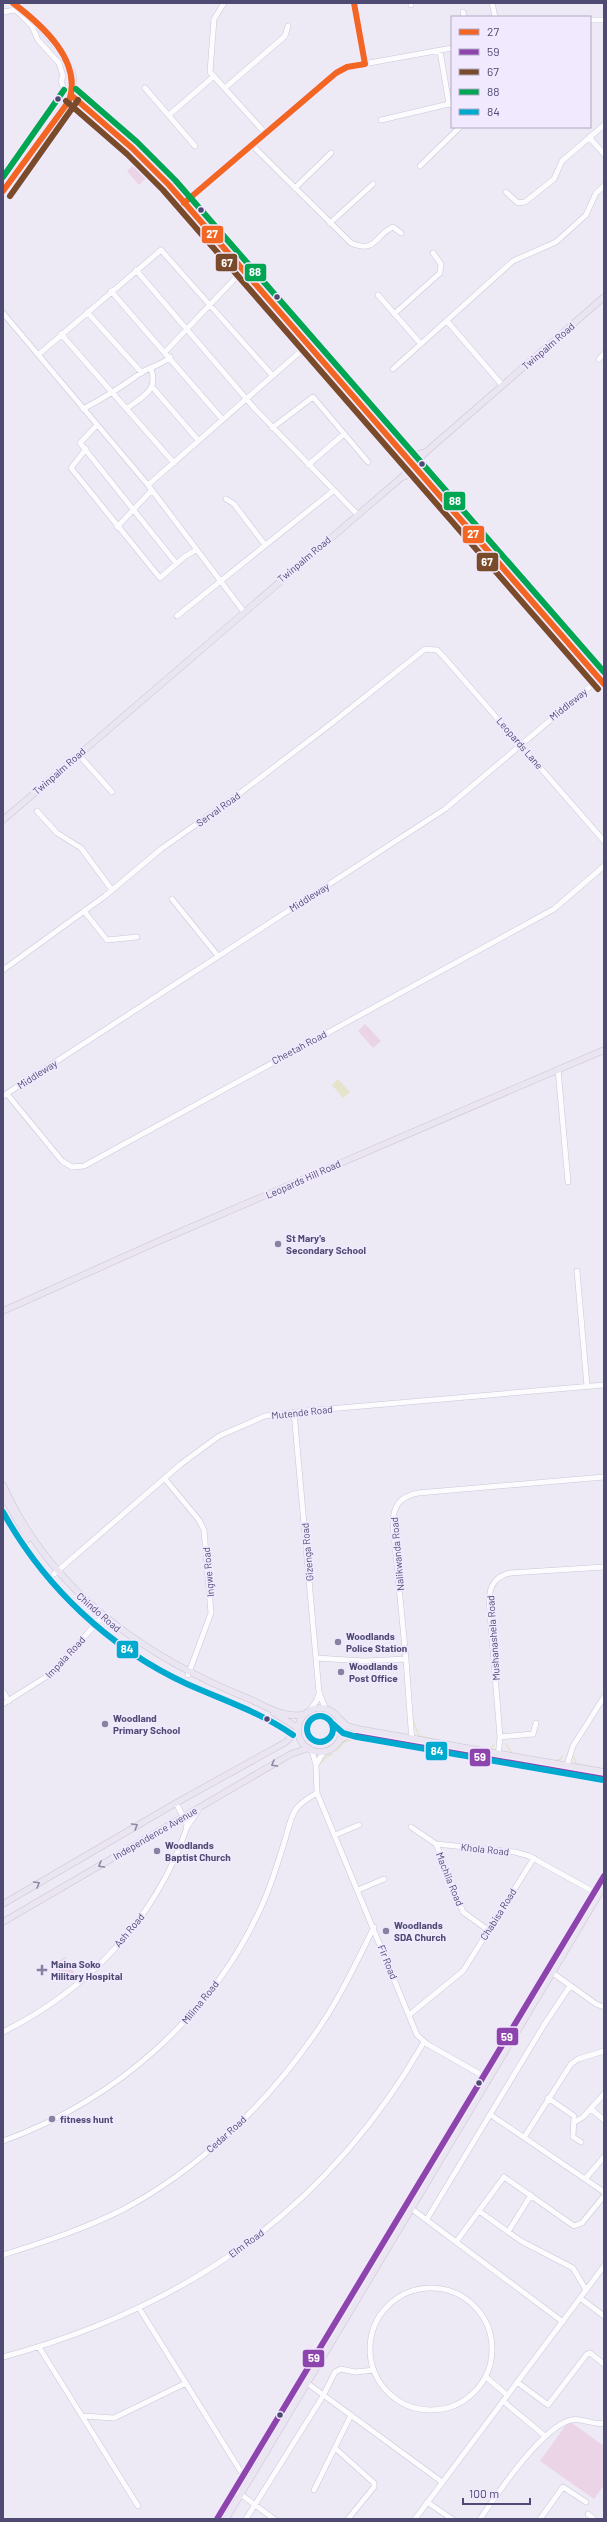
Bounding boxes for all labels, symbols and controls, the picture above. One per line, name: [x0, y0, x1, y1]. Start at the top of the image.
legend: [451, 16, 591, 128]
text: 27: [487, 24, 499, 38]
text: 59: [487, 44, 499, 58]
text: 67: [487, 64, 499, 78]
text: 88: [487, 84, 500, 98]
unlabelled marker: [53, 94, 63, 104]
text: 84: [487, 104, 500, 118]
unlabelled marker: [196, 205, 206, 215]
line badge: 27: [201, 225, 224, 244]
text: 27: [206, 227, 218, 240]
line badge: 67: [215, 253, 238, 272]
text: 67: [221, 256, 233, 269]
line badge: 88: [244, 263, 267, 282]
text: 88: [249, 265, 261, 278]
unlabelled marker: [272, 292, 282, 302]
street label: Twinpalm Road: [519, 320, 577, 372]
unlabelled marker: [417, 459, 427, 469]
line badge: 88: [443, 491, 466, 511]
text: 88: [449, 494, 461, 507]
line badge: 27: [462, 525, 485, 544]
text: 27: [467, 527, 479, 540]
street label: Twinpalm Road: [275, 533, 333, 585]
line badge: 67: [476, 552, 499, 572]
text: 67: [481, 555, 493, 568]
street label: Middleway: [547, 685, 590, 723]
street label: Leopards Lane: [494, 715, 546, 771]
street label: Twinpalm Road: [30, 745, 88, 797]
street label: Serval Road: [194, 789, 242, 829]
street label: Middleway: [287, 880, 331, 914]
street label: Cheetah Road: [270, 1028, 328, 1066]
street label: Middleway: [15, 1057, 59, 1091]
street label: Leopards Hill Road: [264, 1157, 342, 1201]
place label: St Mary's Secondary School: [286, 1232, 366, 1256]
marker: St Mary's Secondary School: [273, 1239, 283, 1249]
street label: Mutende Road: [271, 1403, 333, 1421]
street label: Nalikwanda Road: [388, 1517, 406, 1591]
street label: Gizenga Road: [298, 1522, 316, 1582]
street label: Ingwe Road: [200, 1547, 216, 1597]
street label: Chindo Road: [75, 1590, 123, 1634]
street label: Mushanashela Road: [484, 1595, 502, 1681]
place label: Woodlands Police Station: [346, 1630, 407, 1654]
street label: Impala Road: [43, 1634, 87, 1680]
marker: Woodlands Police Station: [333, 1637, 343, 1647]
line badge: 84: [116, 1640, 139, 1659]
text: 84: [121, 1642, 134, 1655]
place label: Woodlands Post Office: [349, 1660, 398, 1684]
marker: Woodlands Post Office: [336, 1667, 346, 1677]
place label: Woodland Primary School: [113, 1712, 180, 1736]
unlabelled marker: [262, 1714, 272, 1724]
marker: Woodland Primary School: [100, 1719, 110, 1729]
line badge: 84: [425, 1741, 448, 1761]
text: 84: [431, 1744, 444, 1757]
line badge: 59: [469, 1748, 491, 1767]
text: 59: [474, 1750, 486, 1763]
one-way arrow: [271, 1760, 278, 1767]
street label: Independence Avenue: [111, 1804, 199, 1862]
one-way arrow: [131, 1824, 138, 1831]
place label: Woodlands Baptist Church: [165, 1839, 231, 1863]
street label: Khola Road: [460, 1841, 510, 1857]
marker: Woodlands Baptist Church: [152, 1846, 162, 1856]
street label: Machila Road: [434, 1850, 466, 1908]
one-way arrow: [98, 1860, 105, 1867]
one-way arrow: [33, 1882, 40, 1889]
street label: Chabisa Road: [477, 1886, 519, 1942]
street label: Ash Road: [111, 1911, 147, 1949]
place label: Woodlands SDA Church: [394, 1919, 446, 1943]
marker: Woodlands SDA Church: [381, 1926, 391, 1936]
street label: Fir Road: [376, 1943, 400, 1981]
place label: Maina Soko Military Hospital: [51, 1958, 122, 1982]
marker: Maina Soko Military Hospital: [36, 1964, 48, 1976]
street label: Milima Road: [179, 1978, 221, 2026]
line badge: 59: [496, 2027, 519, 2046]
text: 59: [501, 2030, 513, 2043]
unlabelled marker: [474, 2078, 484, 2088]
place label: fitness hunt: [60, 2113, 113, 2125]
street label: Cedar Road: [204, 2113, 248, 2155]
marker: fitness hunt: [47, 2114, 57, 2124]
street label: Elm Road: [226, 2226, 266, 2260]
line badge: 59: [302, 2349, 325, 2368]
text: 59: [308, 2351, 320, 2364]
unlabelled marker: [275, 2410, 285, 2420]
scale bar: [463, 2480, 530, 2506]
text: 100 m: [469, 2486, 499, 2500]

